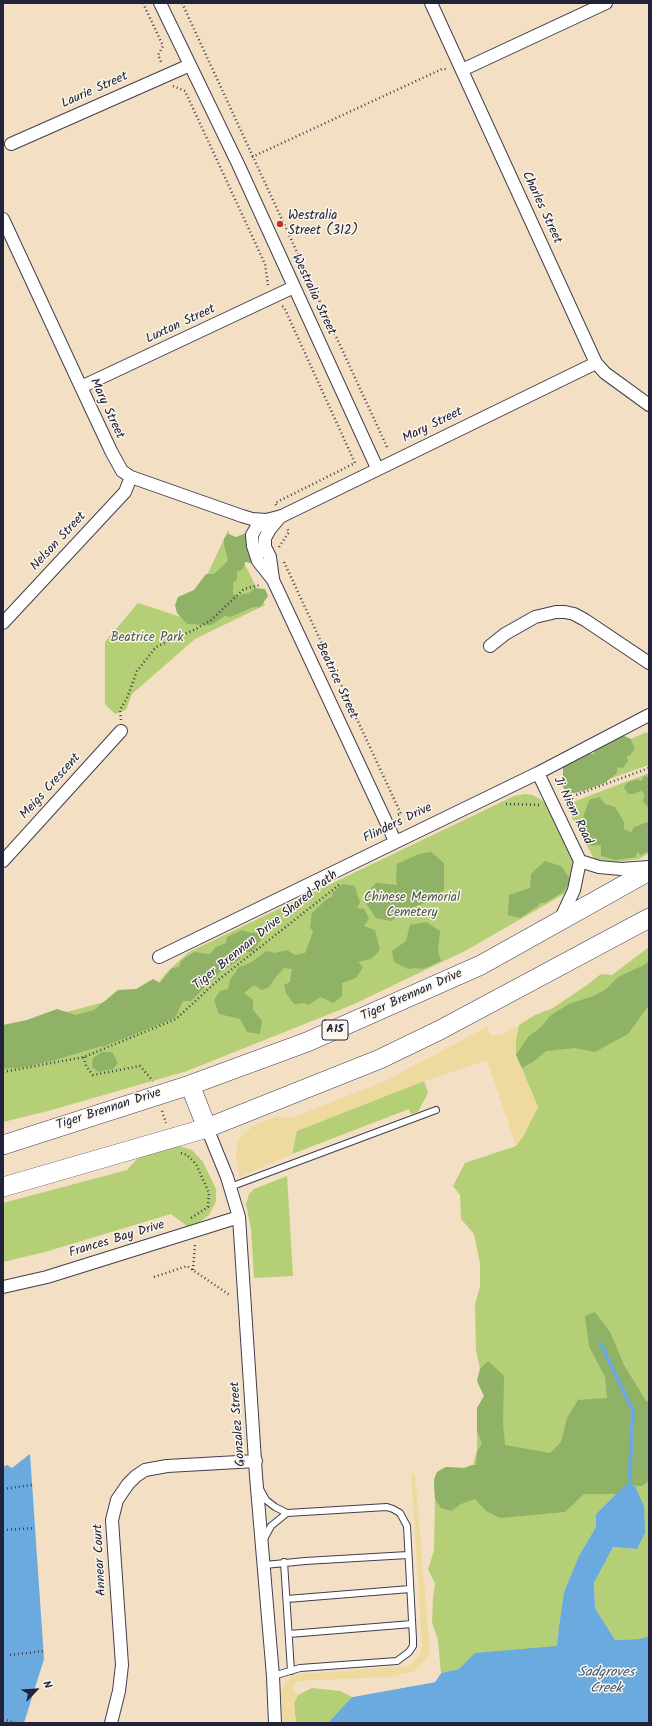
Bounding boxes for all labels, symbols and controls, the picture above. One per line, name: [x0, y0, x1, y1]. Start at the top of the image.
street label: Laurie Street: [59, 69, 131, 113]
street label: Charles Street: [517, 169, 565, 247]
place label: Westralia Street (312): [288, 209, 358, 240]
marker: Westralia Street (312): [275, 219, 285, 229]
street label: Westralia Street: [287, 252, 339, 338]
street label: Luxton Street: [144, 302, 218, 348]
street label: Mary Street: [85, 376, 127, 442]
street label: Mary Street: [400, 405, 466, 447]
street label: Nelson Street: [28, 509, 90, 575]
park label: Beatrice Park: [110, 631, 184, 647]
street label: Beatrice Street: [312, 640, 360, 722]
street label: Meigs Crescent: [17, 751, 85, 823]
street label: Ji Niem Road: [549, 774, 595, 848]
street label: Flinders Drive: [361, 801, 435, 847]
street label: Tiger Brennan Drive Shared Path: [191, 868, 341, 994]
park label: Chinese Memorial Cemetery: [364, 891, 460, 922]
street label: Tiger Brennan Drive: [359, 967, 465, 1025]
road number: A15: [322, 1020, 348, 1040]
street label: Tiger Brennan Drive: [55, 1086, 163, 1134]
street label: Frances Bay Drive: [67, 1218, 167, 1262]
street label: Gonzalez Street: [228, 1381, 250, 1467]
street label: Annear Court: [91, 1523, 111, 1597]
water label: Sadgroves Creek: [578, 1666, 634, 1698]
north arrow: [16, 1670, 56, 1710]
text: N: [37, 1678, 56, 1692]

